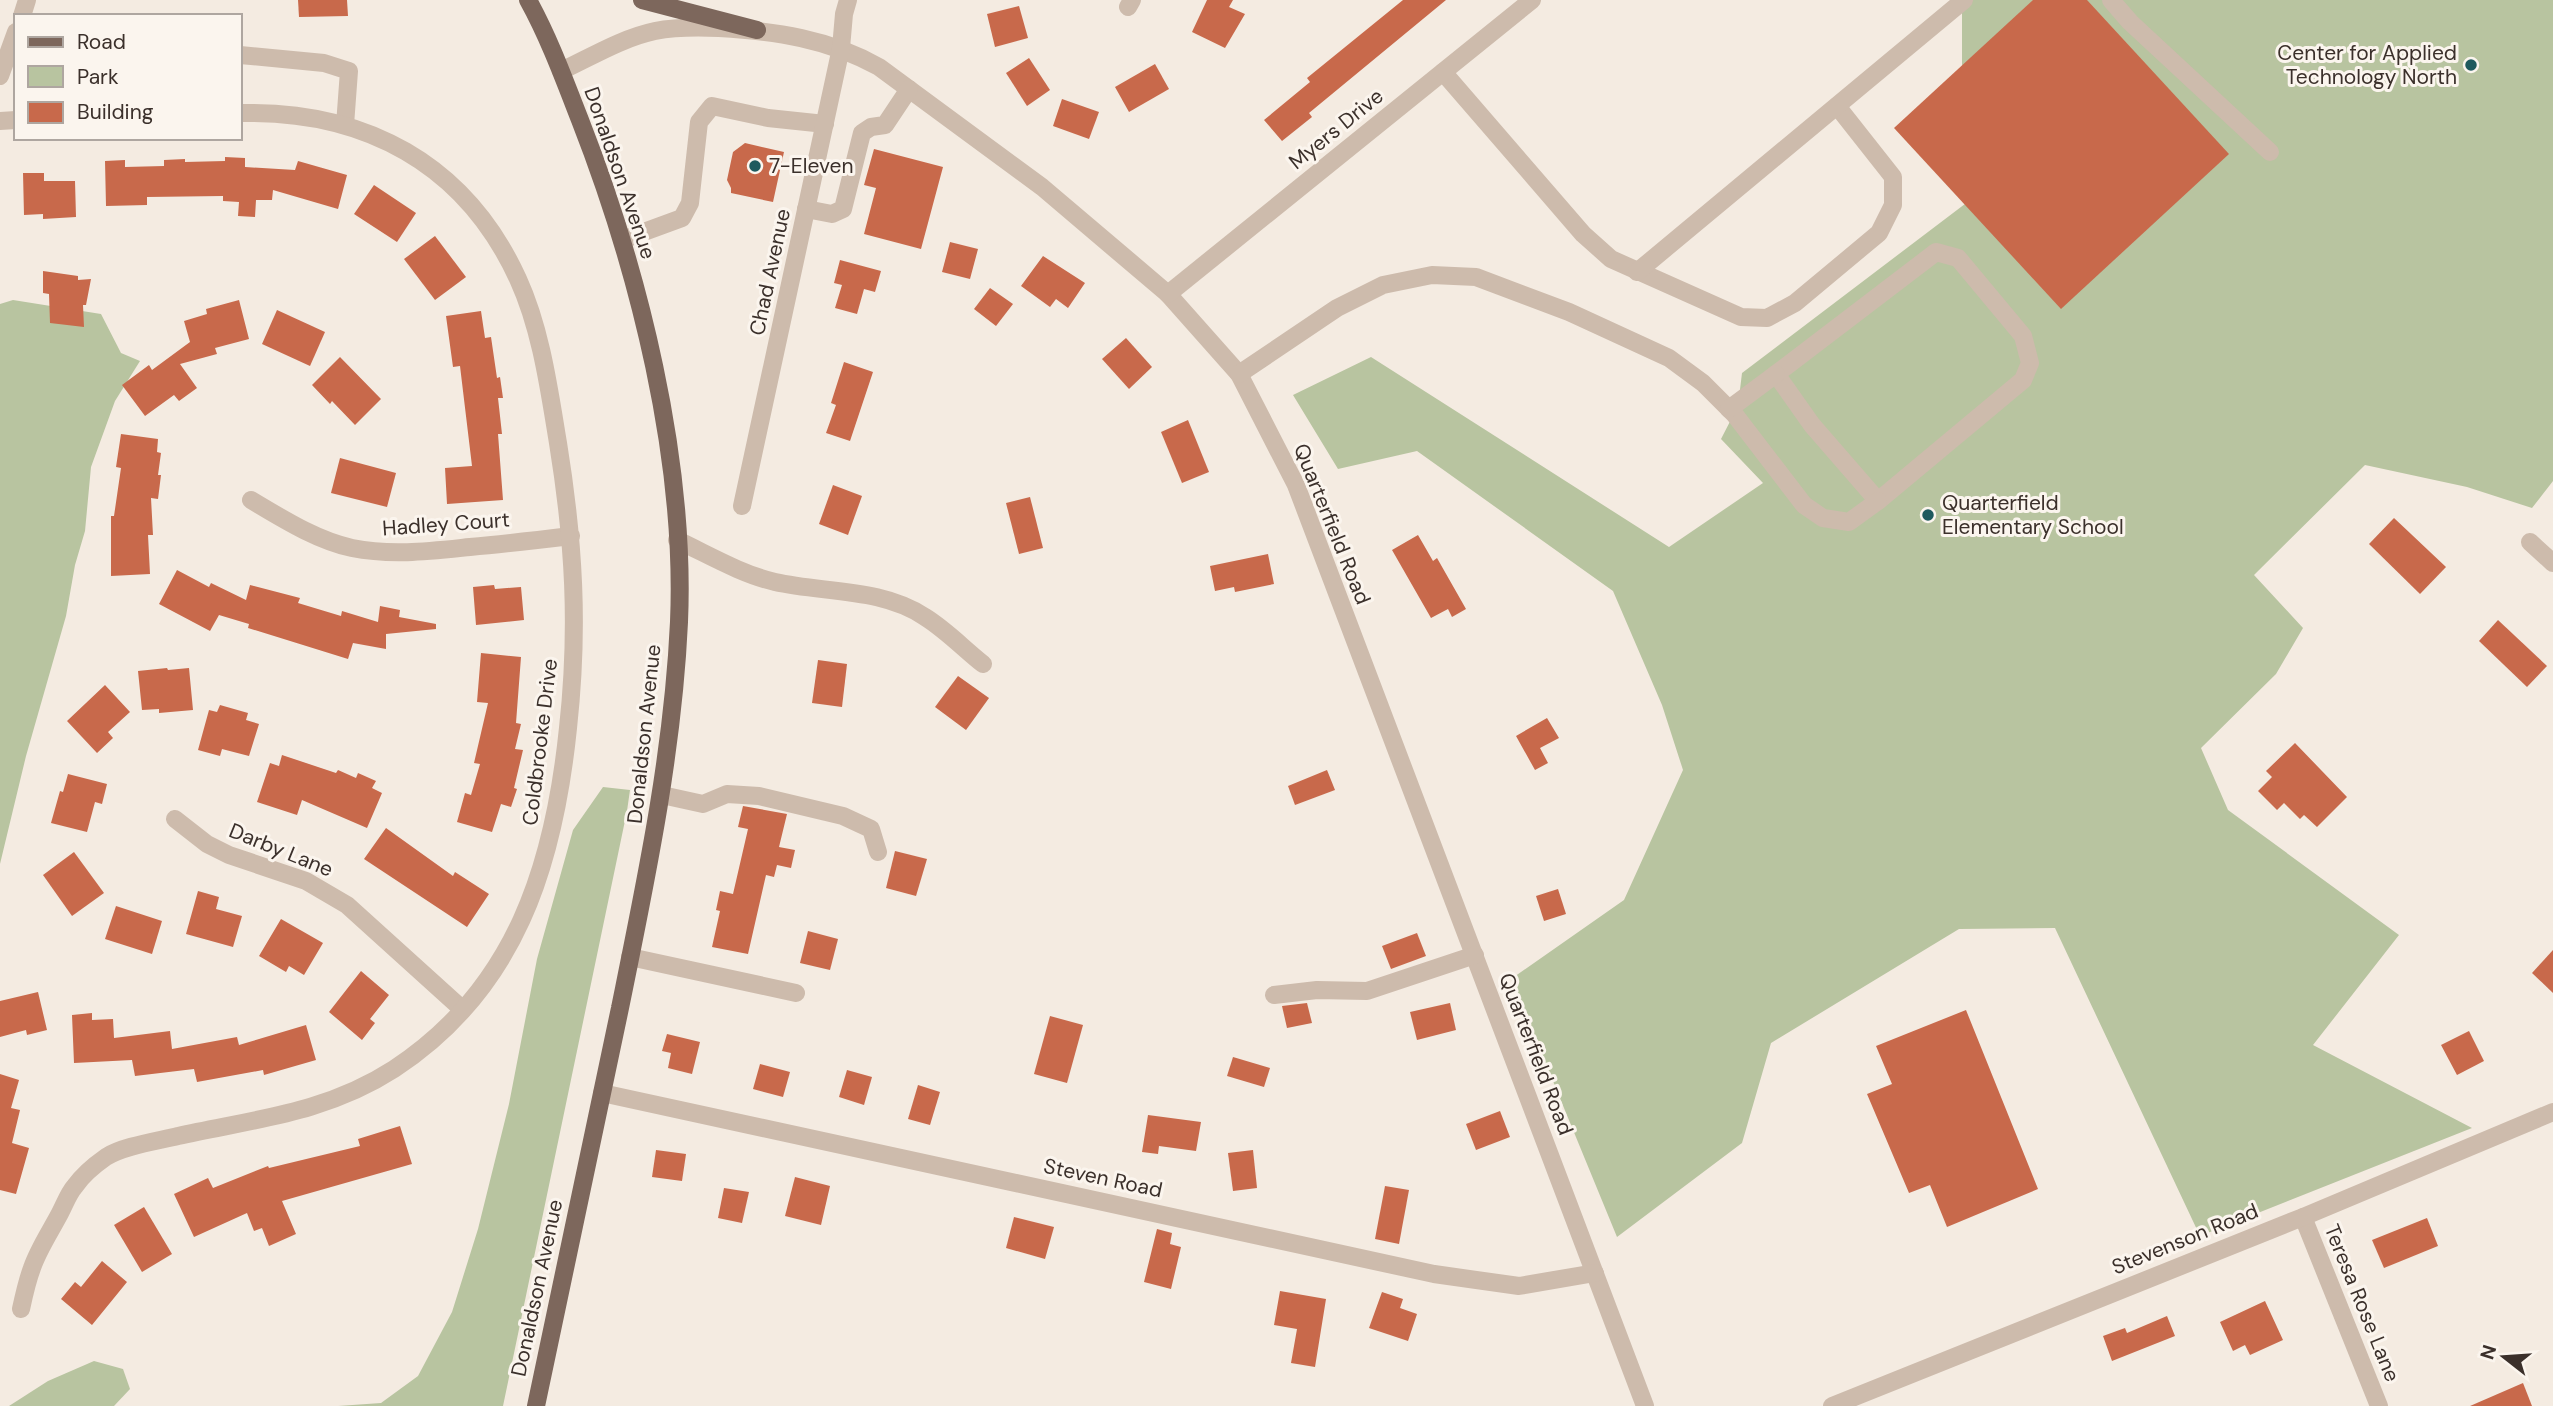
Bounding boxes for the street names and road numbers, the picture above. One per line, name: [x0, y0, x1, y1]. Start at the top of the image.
street label: Myers Drive: [1283, 82, 1389, 176]
street label: Donaldson Avenue: [577, 83, 663, 263]
street label: Chad Avenue: [743, 206, 797, 338]
street label: Quarterfield Road: [1287, 439, 1377, 609]
street label: Hadley Court: [381, 506, 511, 542]
street label: Donaldson Avenue: [621, 643, 667, 825]
street label: Coldbrooke Drive: [516, 657, 564, 827]
street label: Darby Lane: [225, 816, 337, 884]
street label: Quarterfield Road: [1492, 969, 1580, 1139]
street label: Steven Road: [1041, 1152, 1165, 1204]
street label: Donaldson Avenue: [505, 1197, 569, 1379]
street label: Stevenson Road: [2108, 1197, 2262, 1281]
street label: Teresa Rose Lane: [2318, 1220, 2406, 1386]

